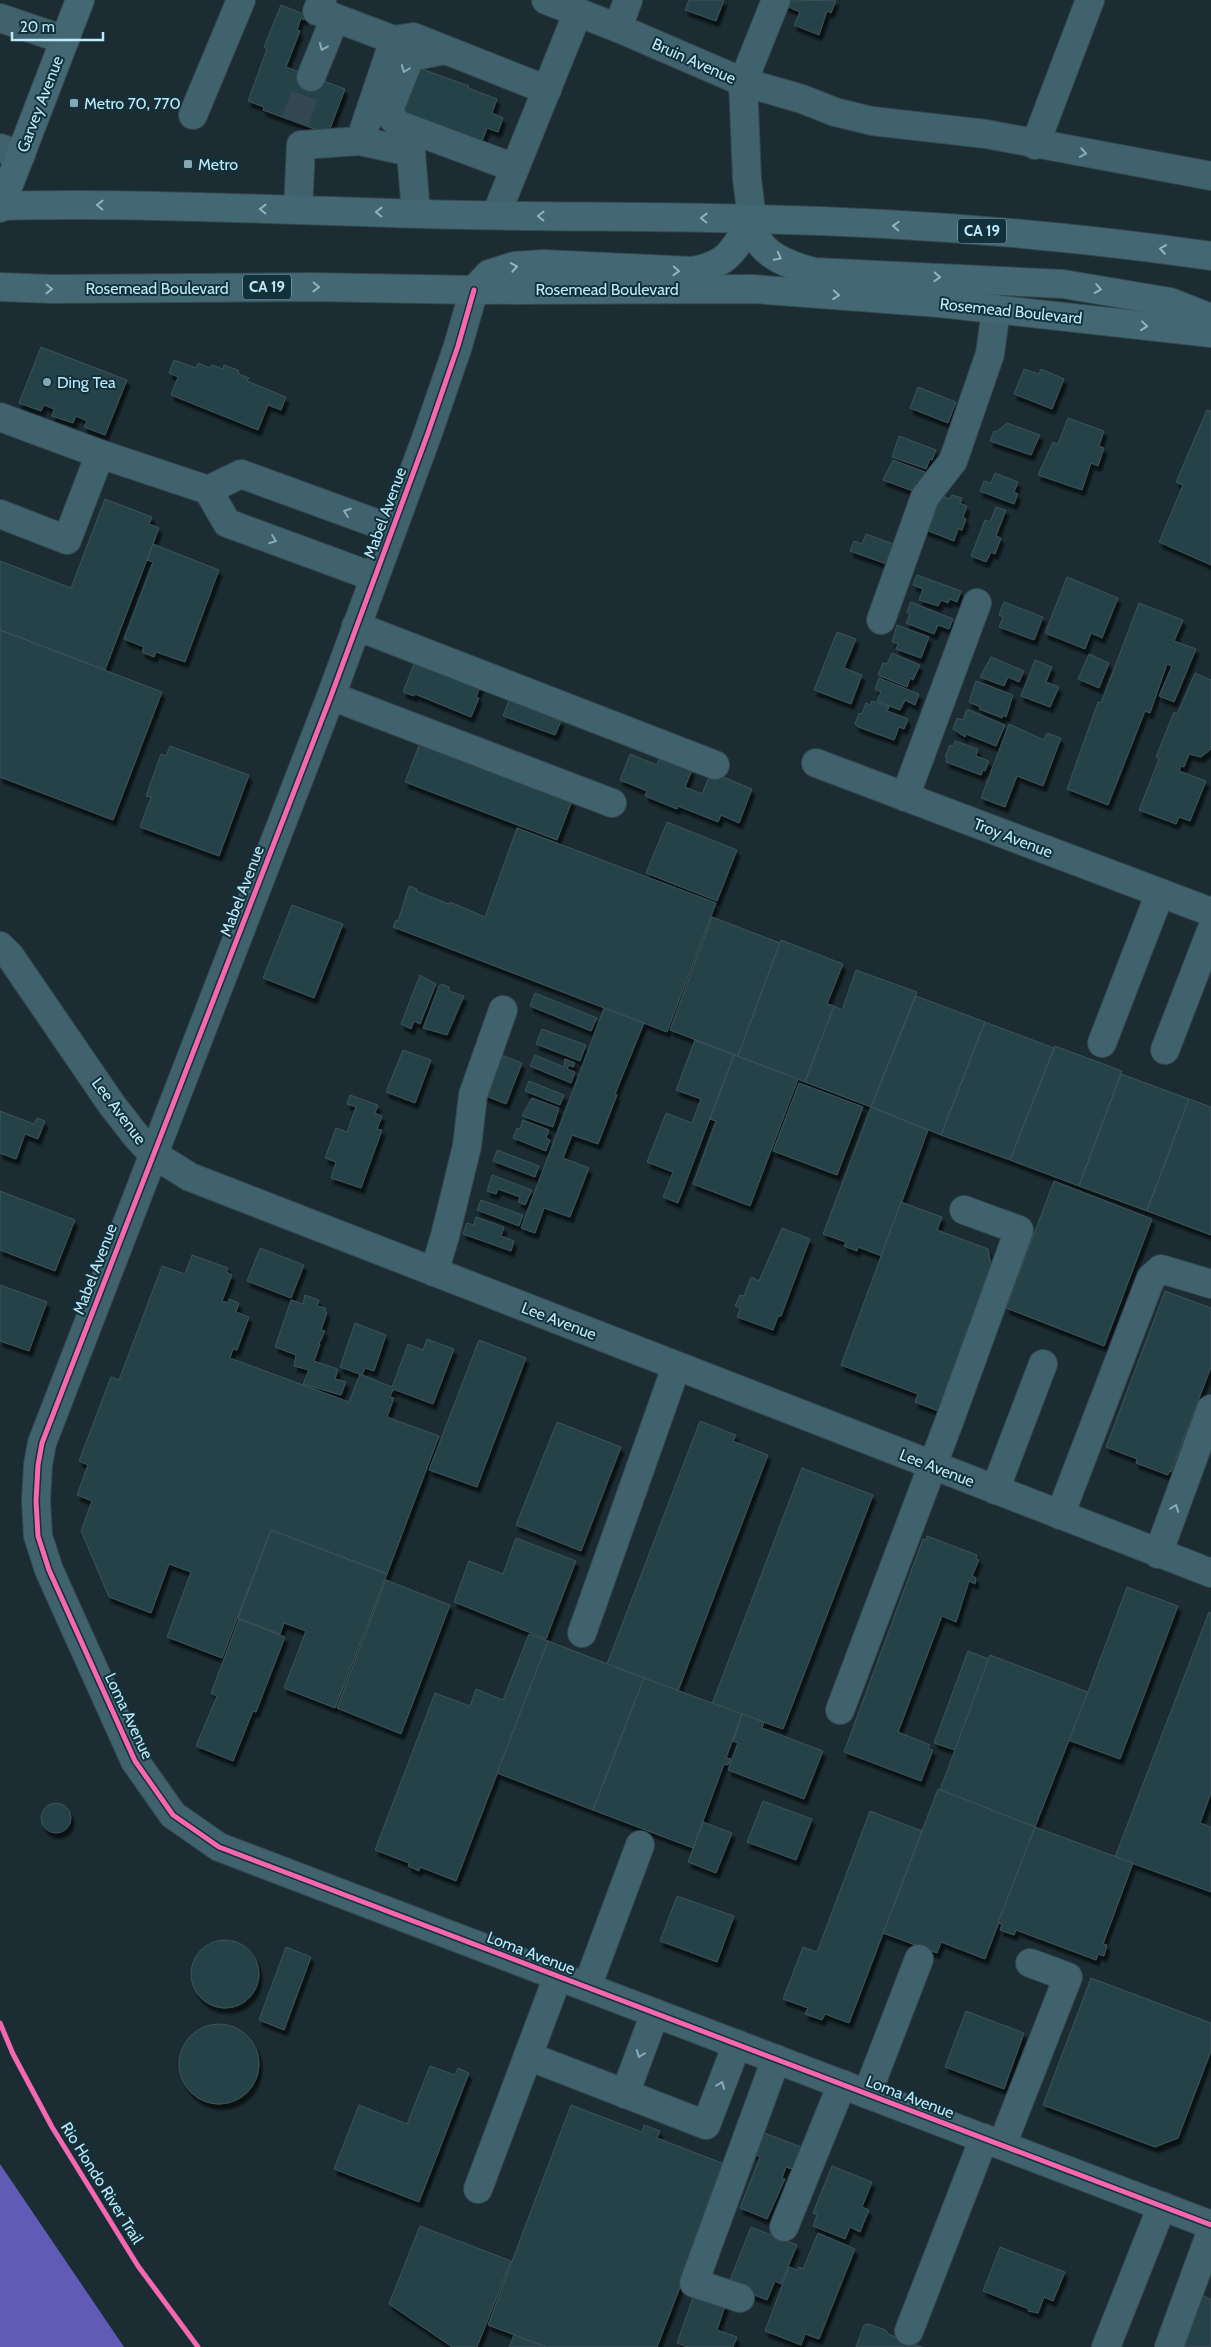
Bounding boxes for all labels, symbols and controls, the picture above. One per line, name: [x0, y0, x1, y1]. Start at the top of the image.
scale bar: [12, 10, 104, 42]
text: 20 m: [20, 18, 55, 36]
street label: Bruin Avenue: [649, 34, 739, 88]
one-way arrow: [319, 42, 329, 51]
street label: Garvey Avenue: [13, 53, 67, 155]
one-way arrow: [401, 64, 411, 72]
place label: Metro 70, 770: [84, 94, 181, 113]
marker: Metro 70, 770: [68, 97, 80, 109]
one-way arrow: [1079, 148, 1088, 158]
place label: Metro: [198, 155, 238, 174]
marker: Metro: [182, 158, 194, 170]
one-way arrow: [96, 200, 104, 210]
one-way arrow: [258, 204, 266, 214]
one-way arrow: [374, 207, 382, 217]
one-way arrow: [537, 211, 544, 221]
one-way arrow: [699, 213, 707, 223]
road number: CA 19: [958, 218, 1006, 244]
one-way arrow: [892, 220, 900, 231]
one-way arrow: [1158, 245, 1167, 255]
one-way arrow: [772, 251, 781, 261]
one-way arrow: [510, 263, 519, 273]
one-way arrow: [673, 265, 681, 276]
one-way arrow: [933, 271, 941, 282]
road number: CA 19: [243, 274, 291, 300]
street label: Rosemead Boulevard: [85, 279, 229, 298]
street label: Rosemead Boulevard: [535, 280, 679, 299]
one-way arrow: [312, 282, 320, 292]
one-way arrow: [45, 284, 53, 294]
one-way arrow: [1094, 284, 1103, 294]
one-way arrow: [833, 290, 841, 301]
street label: Rosemead Boulevard: [939, 294, 1083, 328]
one-way arrow: [1140, 320, 1148, 331]
place label: Ding Tea: [57, 373, 116, 392]
marker: Ding Tea: [41, 376, 53, 388]
street label: Mabel Avenue: [360, 465, 410, 561]
one-way arrow: [343, 508, 351, 518]
one-way arrow: [268, 534, 277, 544]
street label: Troy Avenue: [971, 814, 1055, 862]
street label: Mabel Avenue: [216, 843, 268, 939]
street label: Lee Avenue: [88, 1074, 150, 1148]
street label: Mabel Avenue: [69, 1221, 121, 1317]
street label: Lee Avenue: [519, 1298, 599, 1344]
street label: Lee Avenue: [897, 1445, 977, 1491]
one-way arrow: [1169, 1504, 1179, 1513]
street label: Loma Avenue: [101, 1670, 157, 1762]
street label: Loma Avenue: [484, 1928, 578, 1978]
one-way arrow: [636, 2049, 646, 2057]
street label: Loma Avenue: [863, 2072, 957, 2122]
one-way arrow: [715, 2081, 725, 2090]
street label: Rio Hondo River Trail: [57, 2119, 147, 2248]

